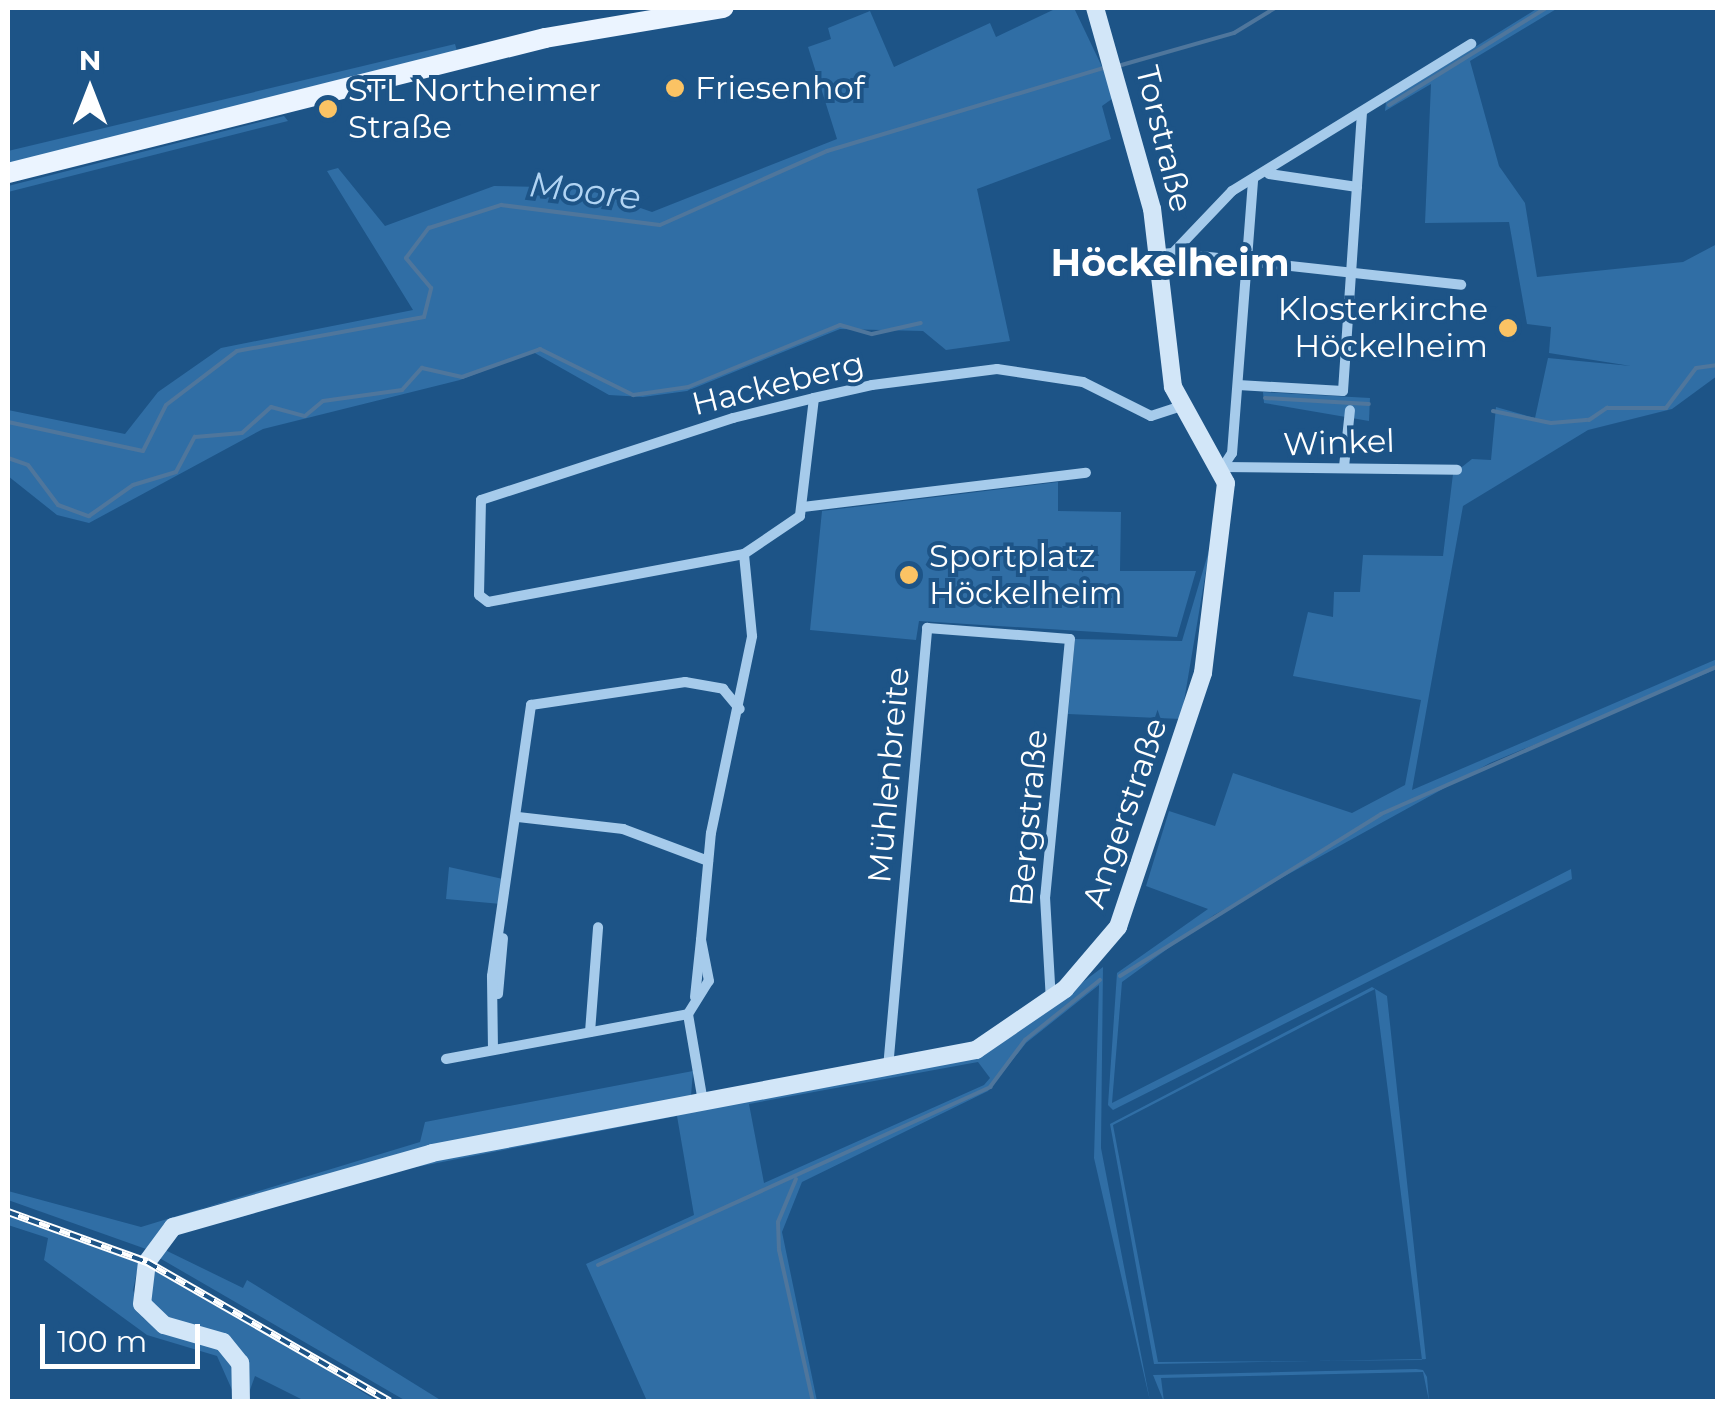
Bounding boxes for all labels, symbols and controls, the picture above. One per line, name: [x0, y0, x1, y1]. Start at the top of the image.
north arrow: [40, 40, 140, 140]
text: N: [79, 43, 101, 77]
street label: Torstraße: [1127, 62, 1201, 216]
place label: Friesenhof: [695, 69, 865, 107]
place label: STL Northeimer Straße: [348, 72, 601, 147]
marker: Friesenhof: [664, 77, 686, 99]
marker: STL Northeimer Straße: [317, 98, 339, 120]
water label: Moore: [527, 163, 643, 219]
district label: Höckelheim: [1050, 240, 1290, 286]
place label: Klosterkirche Höckelheim: [1278, 291, 1488, 366]
marker: Klosterkirche Höckelheim: [1497, 317, 1519, 339]
street label: Hackeberg: [688, 344, 868, 424]
street label: Winkel: [1283, 422, 1395, 464]
place label: Sportplatz Höckelheim: [929, 538, 1123, 613]
marker: Sportplatz Höckelheim: [898, 564, 920, 586]
street label: Mühlenbreite: [860, 665, 918, 885]
street label: Angerstraße: [1075, 713, 1175, 913]
street label: Bergstraße: [1002, 728, 1056, 908]
scale bar: [45, 1304, 205, 1366]
text: 100 m: [57, 1323, 147, 1360]

